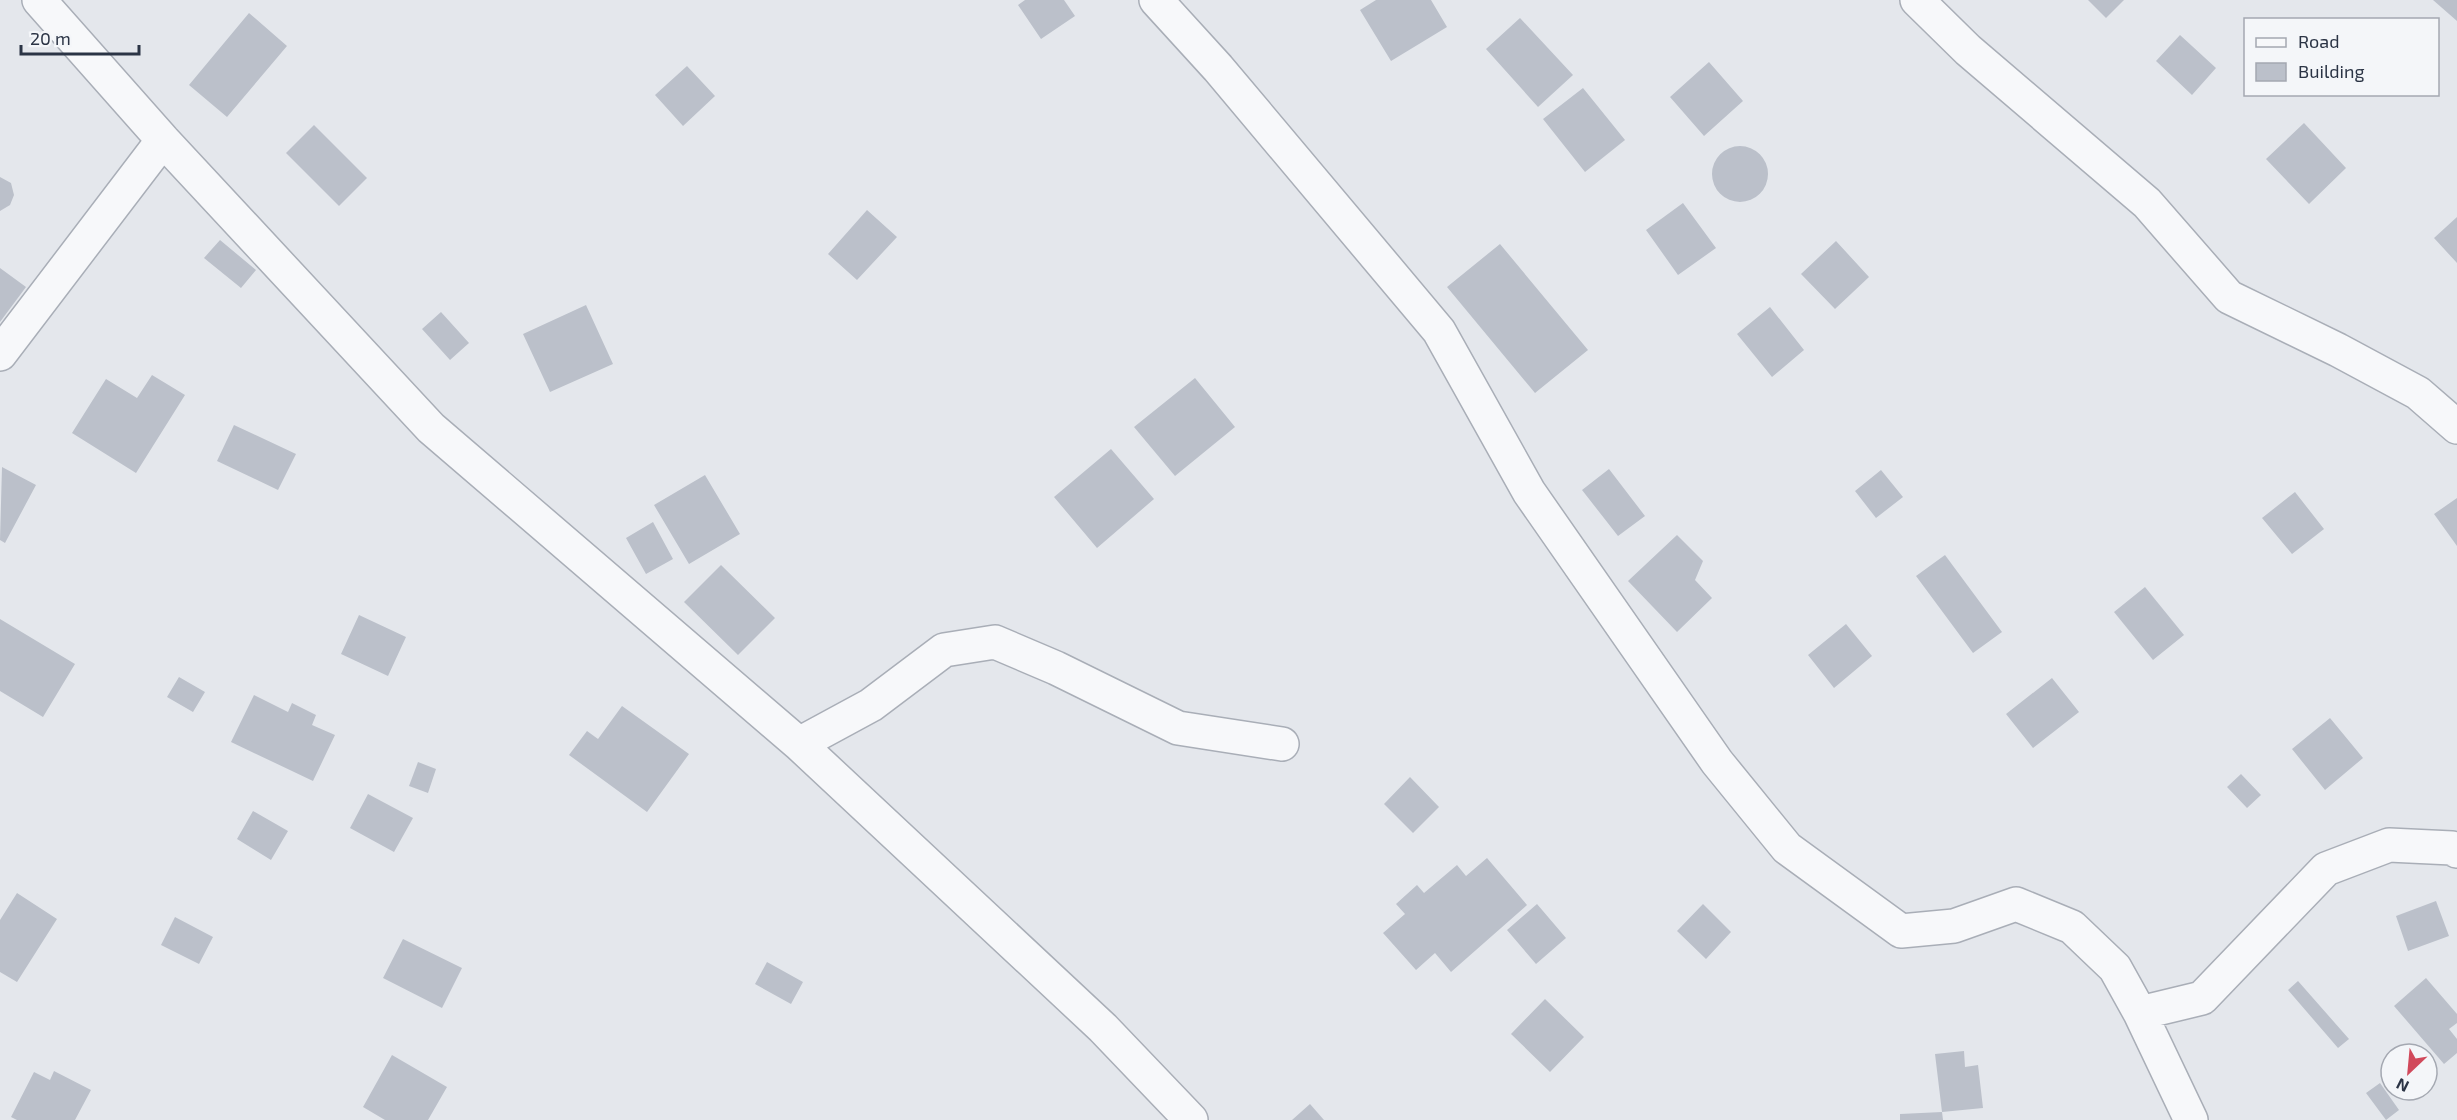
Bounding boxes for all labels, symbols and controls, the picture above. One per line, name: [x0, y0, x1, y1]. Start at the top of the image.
scale bar: [21, 18, 140, 56]
legend: [2244, 18, 2439, 96]
text: 20 m: [30, 27, 71, 49]
text: Road: [2298, 30, 2339, 52]
text: Building: [2298, 60, 2365, 82]
north arrow: [2379, 1042, 2439, 1102]
text: N: [2393, 1075, 2412, 1097]

